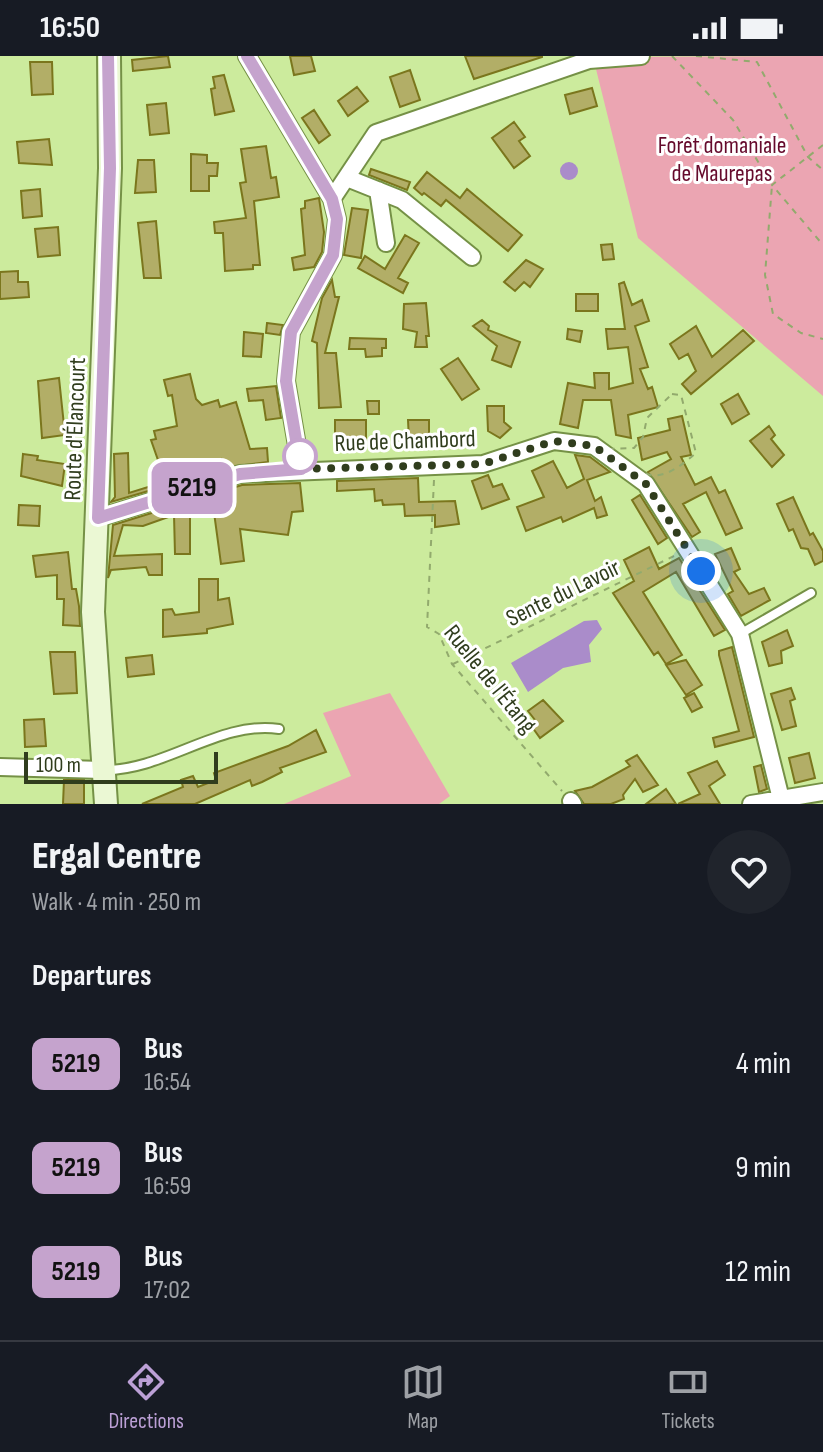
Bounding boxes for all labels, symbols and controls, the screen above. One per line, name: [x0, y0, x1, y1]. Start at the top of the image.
text: 16:50: [40, 10, 100, 46]
park label: Forêt domaniale de Maurepas: [658, 131, 786, 188]
street label: Route d'Élancourt: [58, 357, 92, 501]
street label: Rue de Chambord: [334, 424, 476, 458]
unlabelled marker: [283, 439, 317, 473]
line badge: 5219: [136, 462, 248, 514]
text: 5219: [168, 471, 216, 504]
your location: [681, 551, 721, 591]
street label: Sente du Lavoir: [501, 553, 625, 633]
street label: Ruelle de l'Étang: [437, 619, 543, 739]
scale bar: [24, 748, 218, 784]
text: 100 m: [36, 752, 81, 779]
button: heart: [707, 830, 791, 914]
text: Ergal Centre: [32, 834, 201, 879]
text: Walk · 4 min · 250 m: [32, 887, 201, 918]
text: Departures: [32, 958, 152, 994]
text: Bus: [144, 1031, 183, 1067]
text: 4 min: [736, 1046, 791, 1082]
text: 5219: [52, 1047, 100, 1080]
text: 16:54: [144, 1067, 191, 1098]
text: Bus: [144, 1135, 183, 1171]
text: 9 min: [735, 1150, 791, 1186]
text: 5219: [52, 1151, 100, 1184]
text: 16:59: [144, 1171, 191, 1202]
text: Bus: [144, 1239, 183, 1275]
text: 12 min: [725, 1254, 791, 1290]
text: 5219: [52, 1255, 100, 1288]
text: 17:02: [144, 1275, 190, 1306]
tab: Directions: [108, 1360, 184, 1435]
tab: Map: [401, 1360, 445, 1435]
tab: Tickets: [662, 1360, 715, 1435]

